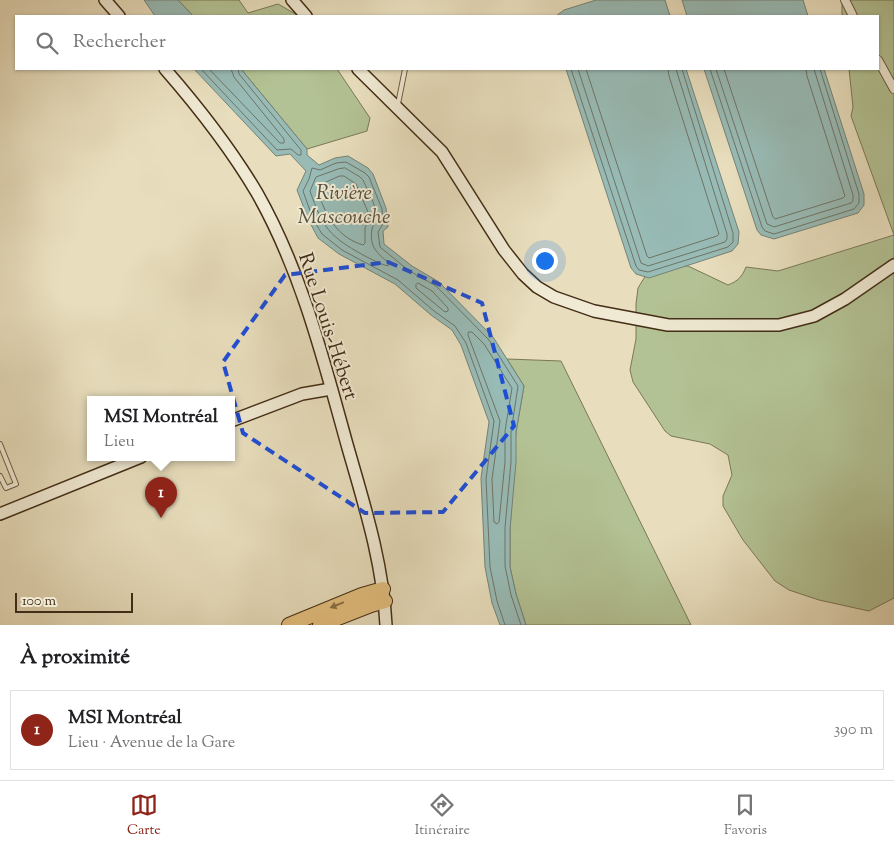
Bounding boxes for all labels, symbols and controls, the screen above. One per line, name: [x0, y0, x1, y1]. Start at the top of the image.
search box: [15, 15, 879, 70]
icon: search: [33, 29, 61, 57]
text: Rechercher: [73, 29, 166, 56]
water label: Rivière Mascouche: [298, 179, 390, 233]
your location: [532, 248, 558, 274]
street label: Rue Louis-Hébert: [289, 249, 364, 404]
popup: [87, 396, 235, 461]
text: MSI Montréal: [104, 404, 218, 431]
text: Lieu: [104, 431, 135, 454]
pin: 1: [145, 477, 177, 518]
scale bar: [15, 590, 132, 613]
text: 100 m: [22, 592, 56, 612]
one-way arrow: [330, 602, 345, 610]
text: À proximité: [20, 643, 130, 673]
text: MSI Montréal: [68, 705, 182, 732]
text: 1: [34, 719, 40, 742]
text: 390 m: [834, 719, 873, 742]
text: Lieu · Avenue de la Gare: [68, 732, 235, 755]
tab: Carte: [127, 791, 161, 841]
tab: Itinéraire: [415, 791, 470, 841]
tab: Favoris: [724, 791, 767, 841]

